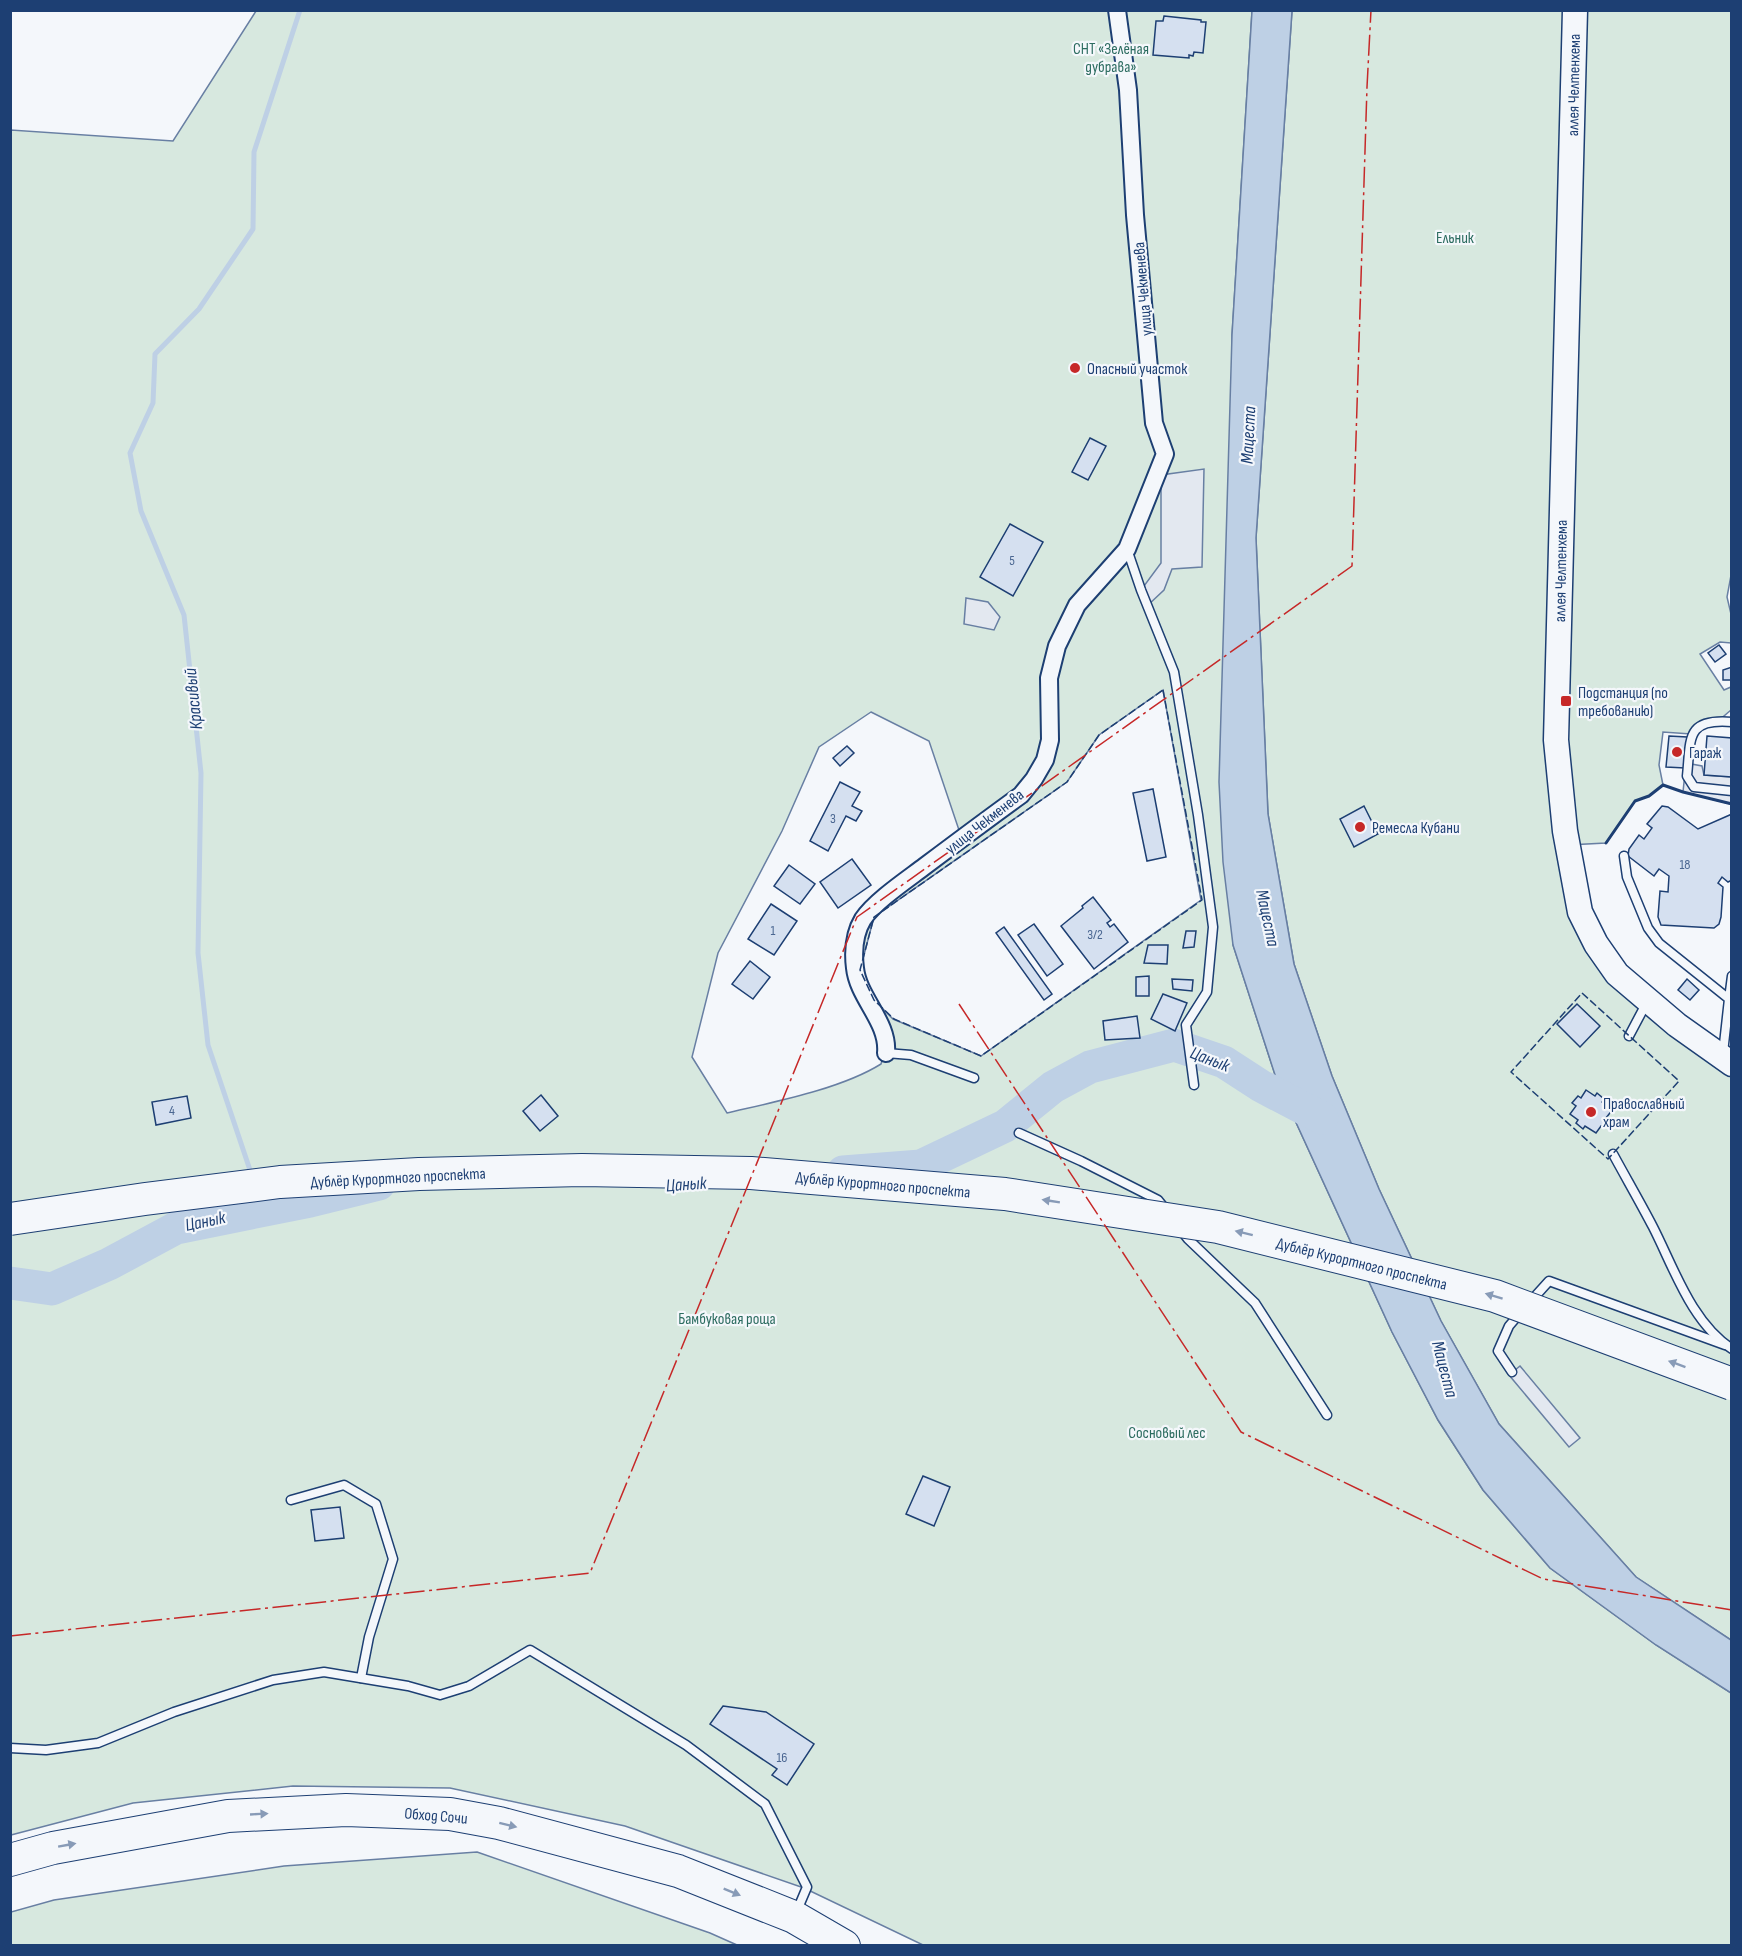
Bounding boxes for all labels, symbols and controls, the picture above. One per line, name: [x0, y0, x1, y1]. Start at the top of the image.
street label: аллея Челтенхема: [1564, 34, 1585, 136]
park label: СНТ «Зелёная дубрава»: [1073, 40, 1149, 77]
park label: Ельник: [1436, 229, 1475, 248]
street label: улица Чекменева: [1130, 241, 1157, 337]
place label: Опасный участок: [1087, 360, 1188, 379]
marker: Опасный участок: [1068, 361, 1082, 375]
water label: Мацеста: [1237, 405, 1261, 464]
street label: аллея Челтенхема: [1551, 520, 1572, 622]
house number: 5: [1009, 552, 1015, 569]
water label: Красивый: [180, 667, 207, 731]
place label: Подстанция (по требованию): [1578, 684, 1668, 721]
marker: Подстанция (по требованию): [1559, 694, 1573, 708]
place label: Гараж: [1689, 744, 1722, 763]
marker: Гараж: [1670, 745, 1684, 759]
street label: улица Чекменева: [942, 786, 1028, 859]
house number: 3: [830, 810, 836, 827]
place label: Ремесла Кубани: [1372, 819, 1460, 838]
marker: Ремесла Кубани: [1353, 820, 1367, 834]
house number: 18: [1679, 856, 1691, 873]
water label: Мацеста: [1251, 888, 1284, 949]
house number: 1: [771, 922, 776, 939]
house number: 3/2: [1087, 926, 1103, 943]
water label: Цанык: [1187, 1042, 1234, 1077]
place label: Православный храм: [1603, 1095, 1685, 1132]
house number: 4: [169, 1102, 175, 1119]
marker: Православный храм: [1584, 1105, 1598, 1119]
street label: Дублёр Курортного проспекта: [310, 1164, 486, 1193]
street label: Дублёр Курортного проспекта: [795, 1168, 971, 1203]
water label: Цанык: [665, 1173, 708, 1196]
one-way arrow: [1042, 1197, 1061, 1206]
water label: Цанык: [183, 1207, 228, 1236]
one-way arrow: [1234, 1228, 1253, 1238]
street label: Дублёр Курортного проспекта: [1274, 1234, 1449, 1295]
one-way arrow: [1485, 1291, 1503, 1300]
park label: Бамбуковая роща: [678, 1310, 776, 1329]
water label: Мацеста: [1427, 1339, 1462, 1400]
one-way arrow: [1668, 1358, 1686, 1368]
park label: Сосновый лес: [1128, 1424, 1206, 1443]
house number: 16: [776, 1749, 788, 1766]
street label: Обход Сочи: [403, 1804, 468, 1829]
one-way arrow: [250, 1810, 269, 1819]
one-way arrow: [499, 1821, 517, 1831]
one-way arrow: [58, 1840, 77, 1849]
one-way arrow: [724, 1888, 742, 1898]

